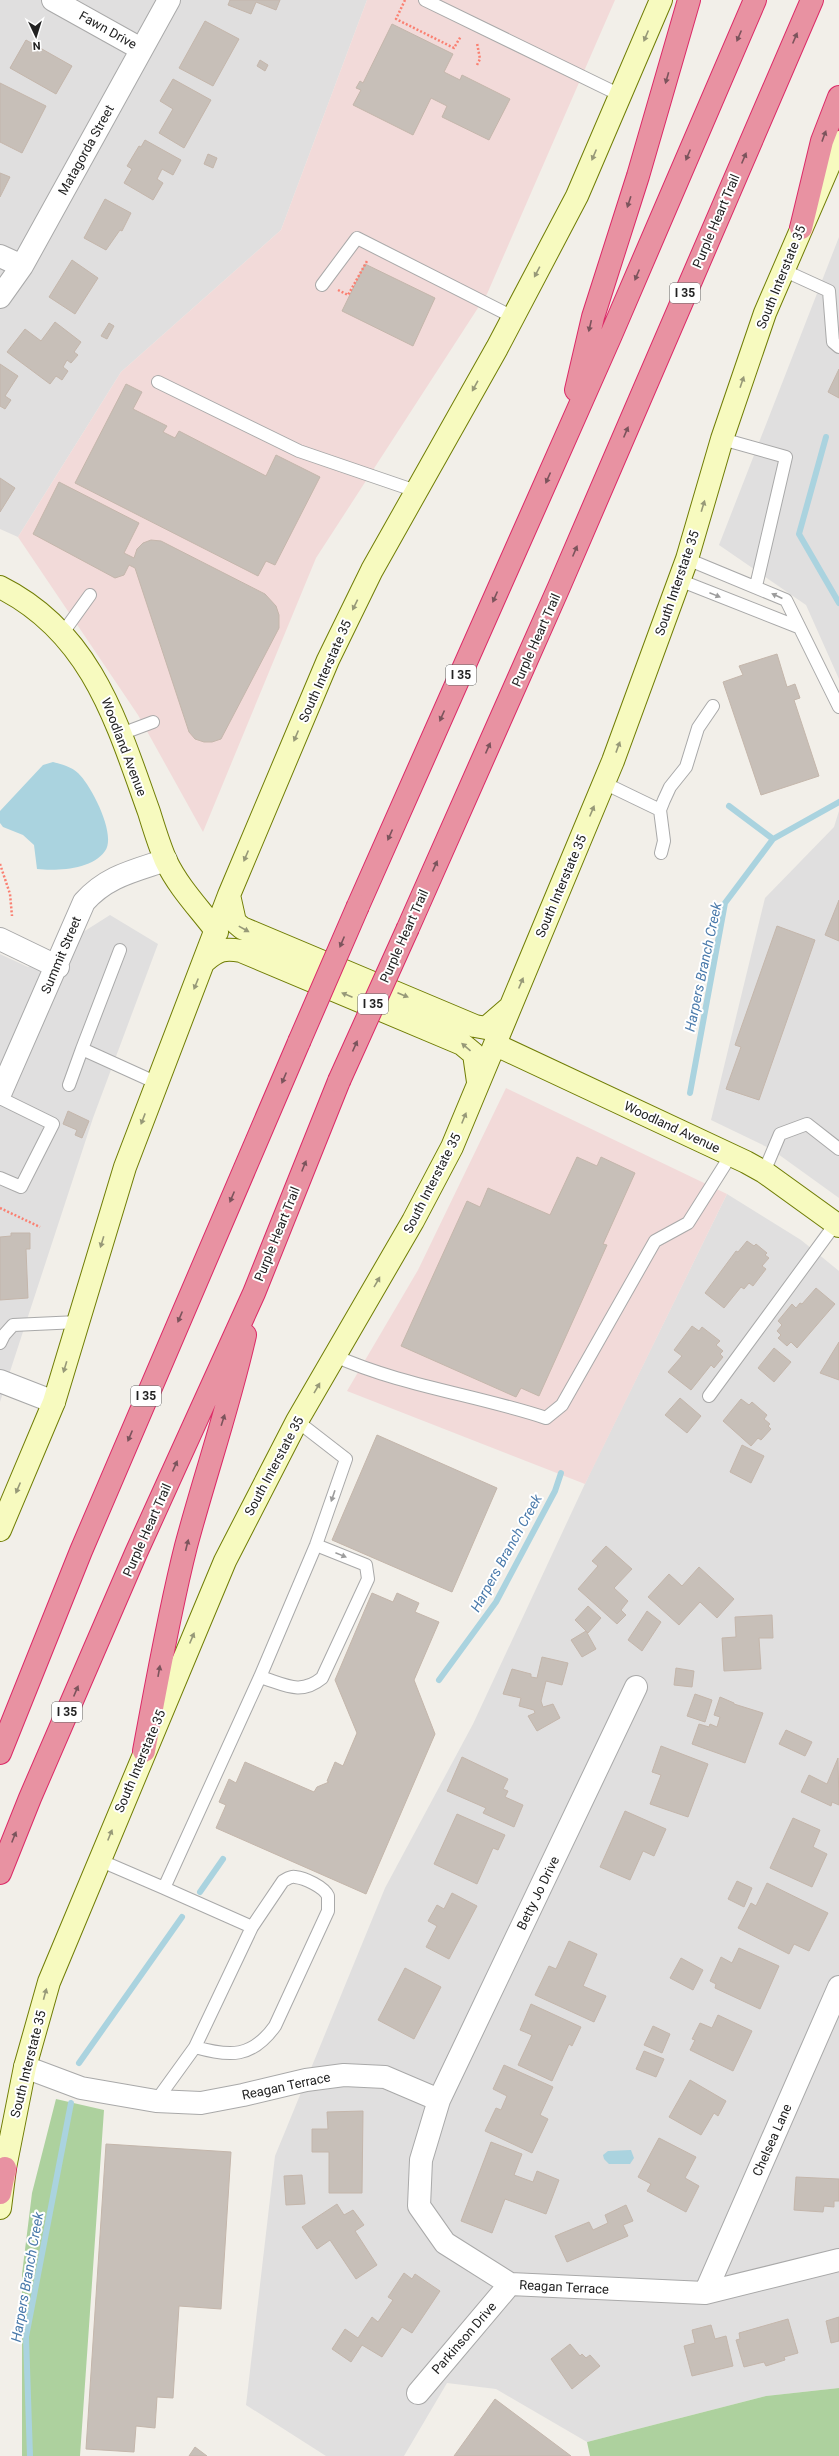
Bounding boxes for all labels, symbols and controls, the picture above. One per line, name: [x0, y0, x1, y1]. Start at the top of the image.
street label: Fawn Drive: [77, 8, 139, 52]
north arrow: [16, 16, 56, 56]
one-way arrow: [643, 30, 649, 41]
one-way arrow: [736, 30, 742, 42]
one-way arrow: [792, 33, 798, 44]
text: N: [32, 39, 41, 52]
one-way arrow: [664, 72, 670, 84]
street label: Matagorda Street: [55, 102, 117, 198]
one-way arrow: [822, 129, 828, 141]
one-way arrow: [591, 150, 597, 162]
one-way arrow: [685, 150, 691, 161]
one-way arrow: [741, 151, 747, 163]
street label: Purple Heart Trail: [689, 172, 743, 270]
one-way arrow: [626, 197, 632, 209]
street label: South Interstate 35: [753, 223, 809, 331]
one-way arrow: [534, 266, 540, 277]
one-way arrow: [633, 269, 639, 281]
road number: I 35: [670, 283, 700, 303]
one-way arrow: [587, 320, 593, 332]
one-way arrow: [739, 375, 745, 387]
one-way arrow: [472, 380, 479, 392]
one-way arrow: [623, 426, 629, 437]
one-way arrow: [544, 473, 550, 485]
one-way arrow: [700, 499, 706, 511]
street label: South Interstate 35: [652, 528, 702, 638]
one-way arrow: [571, 545, 578, 557]
street label: Purple Heart Trail: [509, 591, 563, 689]
one-way arrow: [492, 592, 498, 603]
one-way arrow: [710, 592, 721, 598]
one-way arrow: [772, 593, 783, 599]
one-way arrow: [352, 599, 358, 611]
street label: South Interstate 35: [296, 618, 354, 724]
road number: I 35: [446, 665, 476, 685]
street label: Woodland Avenue: [98, 696, 150, 798]
one-way arrow: [439, 711, 445, 722]
one-way arrow: [293, 731, 299, 742]
one-way arrow: [616, 741, 622, 753]
one-way arrow: [485, 742, 491, 753]
one-way arrow: [590, 805, 596, 817]
one-way arrow: [386, 829, 393, 841]
street label: South Interstate 35: [533, 832, 589, 940]
one-way arrow: [242, 851, 248, 863]
one-way arrow: [433, 860, 439, 872]
street label: Purple Heart Trail: [377, 887, 431, 985]
water label: Harpers Branch Creek: [681, 900, 725, 1033]
street label: Summit Street: [38, 914, 84, 996]
one-way arrow: [238, 925, 250, 932]
one-way arrow: [339, 937, 345, 949]
one-way arrow: [518, 977, 524, 988]
one-way arrow: [192, 979, 198, 991]
one-way arrow: [341, 992, 353, 998]
one-way arrow: [397, 993, 409, 999]
road number: I 35: [358, 994, 388, 1014]
one-way arrow: [352, 1040, 358, 1051]
one-way arrow: [461, 1043, 471, 1052]
one-way arrow: [280, 1072, 286, 1084]
street label: Woodland Avenue: [622, 1098, 722, 1156]
one-way arrow: [461, 1111, 467, 1123]
one-way arrow: [139, 1114, 145, 1126]
street label: South Interstate 35: [400, 1130, 464, 1236]
one-way arrow: [302, 1160, 308, 1172]
street label: Purple Heart Trail: [251, 1185, 303, 1283]
one-way arrow: [229, 1192, 235, 1203]
one-way arrow: [99, 1237, 105, 1249]
one-way arrow: [374, 1276, 381, 1288]
one-way arrow: [177, 1311, 183, 1323]
one-way arrow: [62, 1361, 68, 1373]
one-way arrow: [313, 1382, 320, 1394]
road number: I 35: [131, 1386, 161, 1406]
one-way arrow: [220, 1413, 226, 1425]
street label: South Interstate 35: [242, 1414, 306, 1518]
one-way arrow: [126, 1431, 132, 1443]
one-way arrow: [172, 1460, 179, 1472]
street label: Purple Heart Trail: [120, 1481, 174, 1579]
one-way arrow: [15, 1482, 21, 1494]
one-way arrow: [330, 1490, 336, 1502]
water label: Harpers Branch Creek: [467, 1490, 545, 1615]
one-way arrow: [184, 1538, 190, 1551]
one-way arrow: [335, 1552, 346, 1558]
one-way arrow: [189, 1632, 195, 1643]
one-way arrow: [156, 1665, 162, 1678]
one-way arrow: [73, 1686, 79, 1697]
road number: I 35: [52, 1702, 82, 1722]
street label: South Interstate 35: [112, 1707, 168, 1815]
one-way arrow: [107, 1828, 113, 1840]
one-way arrow: [12, 1830, 18, 1842]
street label: Betty Jo Drive: [514, 1854, 562, 1932]
one-way arrow: [43, 1988, 49, 2000]
street label: South Interstate 35: [7, 2009, 49, 2119]
street label: Reagan Terrace: [240, 2069, 332, 2103]
street label: Chelsea Lane: [749, 2101, 795, 2179]
water label: Harpers Branch Creek: [8, 2210, 47, 2343]
street label: Reagan Terrace: [519, 2277, 609, 2297]
street label: Parkinson Drive: [429, 2299, 499, 2377]

